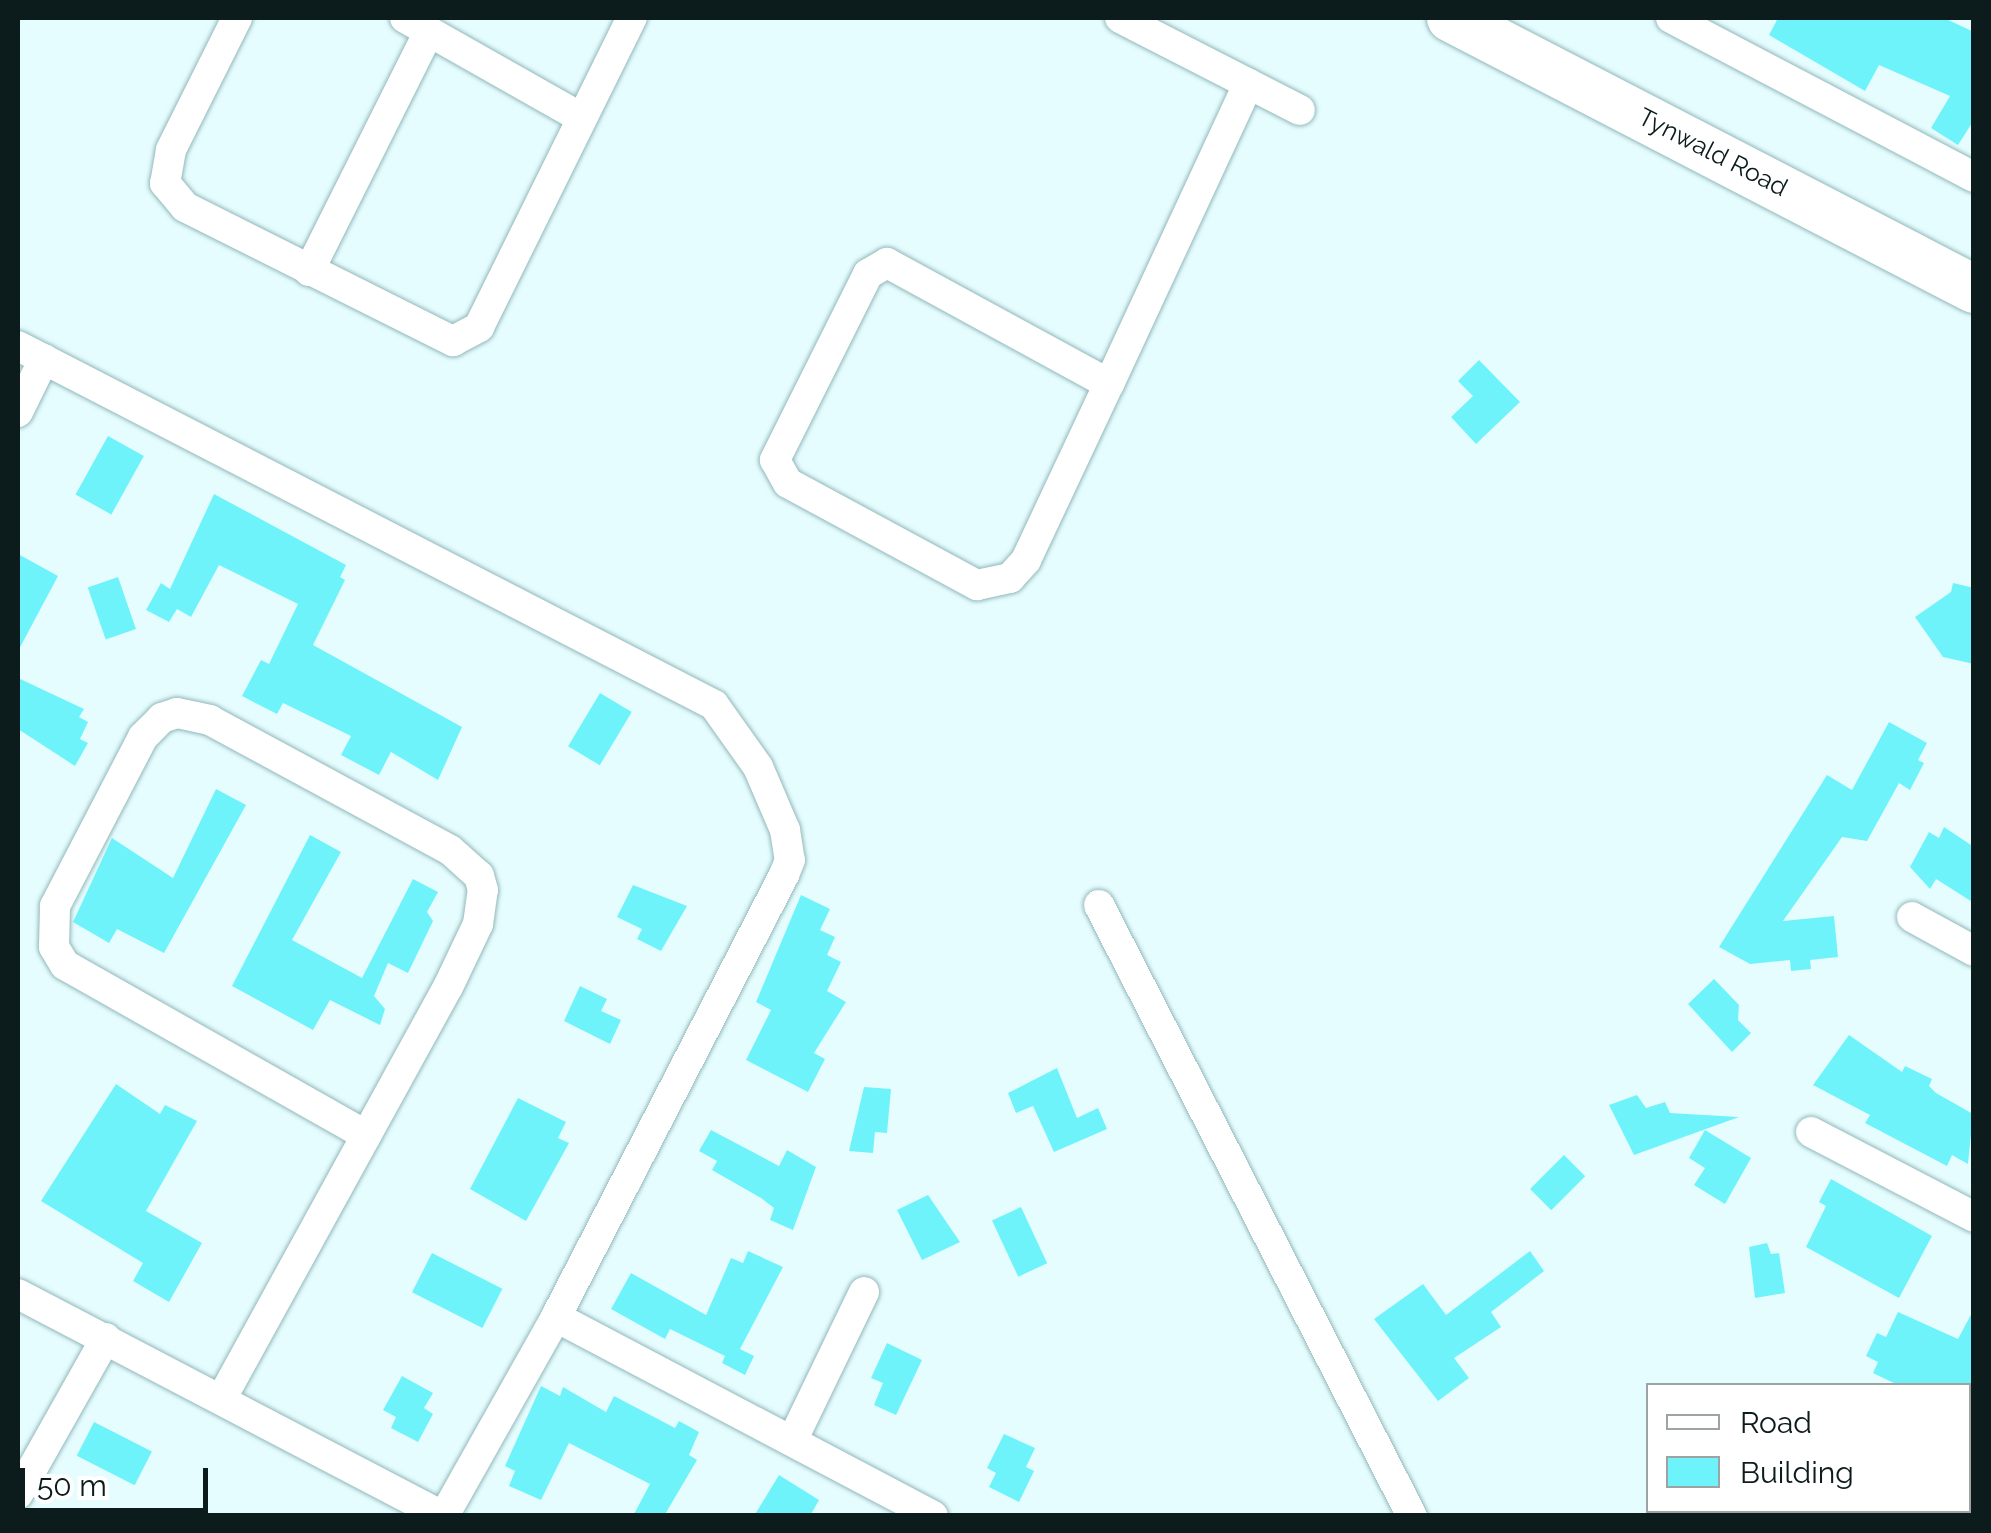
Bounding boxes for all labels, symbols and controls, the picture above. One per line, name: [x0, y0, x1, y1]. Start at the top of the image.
street label: Tynwald Road: [1633, 102, 1793, 202]
legend: [1646, 1383, 1971, 1513]
text: Road: [1740, 1405, 1812, 1440]
scale bar: [25, 1448, 212, 1510]
text: Building: [1740, 1455, 1854, 1490]
text: 50 m: [37, 1468, 107, 1503]

